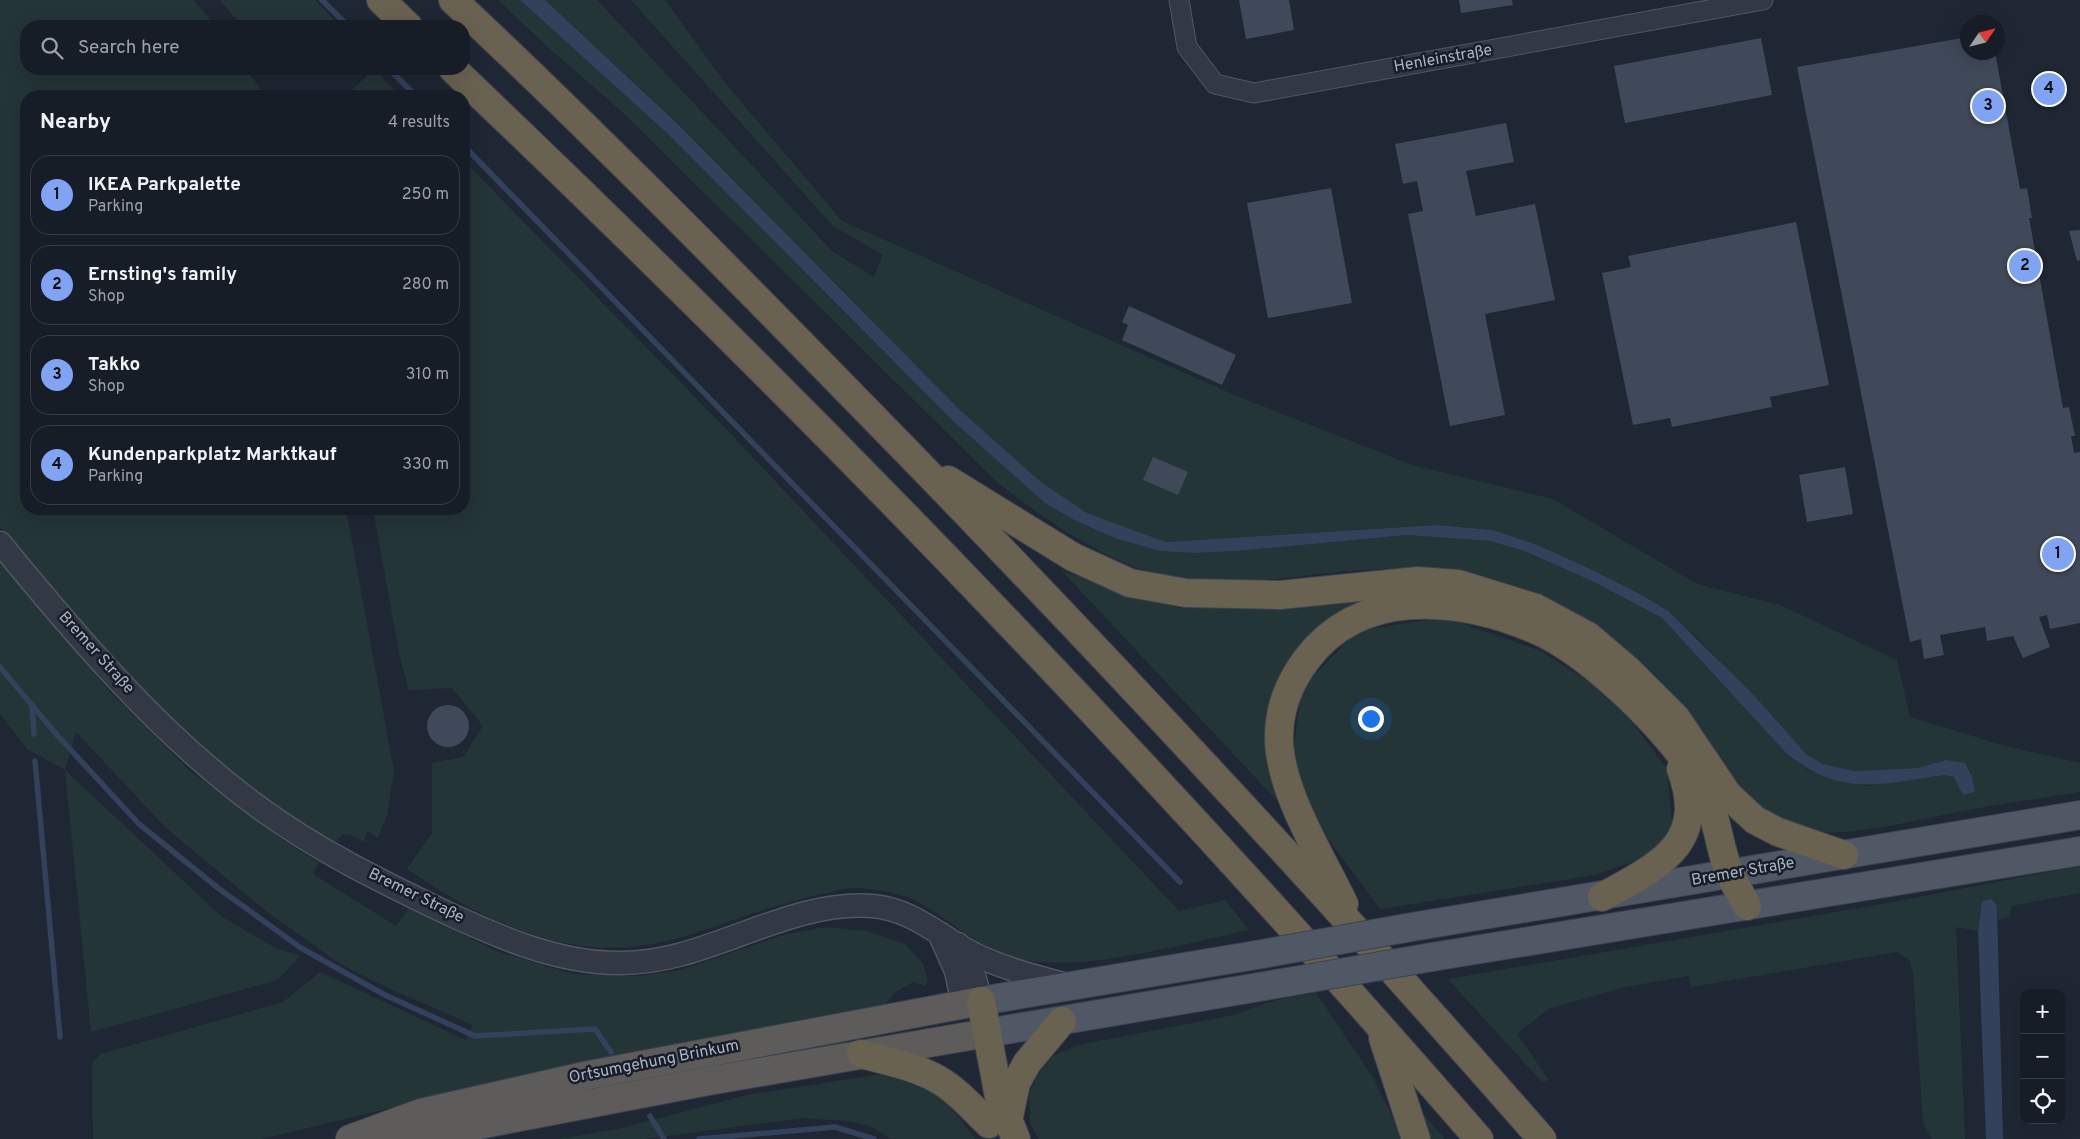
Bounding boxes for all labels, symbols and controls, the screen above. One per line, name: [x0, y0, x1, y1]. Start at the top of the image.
north arrow: [1960, 15, 2005, 60]
search box: [20, 20, 470, 75]
icon: search: [38, 34, 66, 62]
text: Search here: [78, 36, 180, 60]
street label: Henleinstraße: [1392, 41, 1494, 77]
pin: 4: [2033, 70, 2065, 108]
pin: 3: [1972, 87, 2004, 125]
text: Nearby: [40, 109, 111, 136]
text: 4 results: [388, 113, 450, 133]
text: IKEA Parkpalette: [88, 173, 241, 197]
text: 1: [54, 185, 60, 205]
text: 250 m: [402, 185, 449, 205]
text: Parking: [88, 197, 143, 217]
pin: 2: [2009, 247, 2041, 285]
text: Ernsting's family: [88, 263, 237, 287]
text: 2: [52, 275, 62, 295]
text: 280 m: [402, 275, 449, 295]
text: Shop: [88, 287, 125, 307]
text: Takko: [88, 353, 140, 377]
text: 3: [52, 365, 62, 385]
text: 310 m: [406, 365, 449, 385]
text: Shop: [88, 377, 125, 397]
text: Kundenparkplatz Marktkauf: [88, 443, 337, 467]
text: 4: [52, 455, 62, 475]
text: 330 m: [402, 455, 449, 475]
text: Parking: [88, 467, 143, 487]
pin: 1: [2042, 535, 2074, 573]
street label: Bremer Straße: [54, 608, 138, 698]
your location: [1358, 706, 1384, 732]
street label: Bremer Straße: [1690, 853, 1796, 891]
street label: Bremer Straße: [365, 864, 467, 928]
map controls: [2020, 989, 2065, 1124]
button: +: [2020, 989, 2065, 1034]
button: −: [2020, 1034, 2065, 1079]
street label: Ortsumgehung Brinkum: [567, 1036, 741, 1088]
button: locate: [2020, 1079, 2065, 1124]

